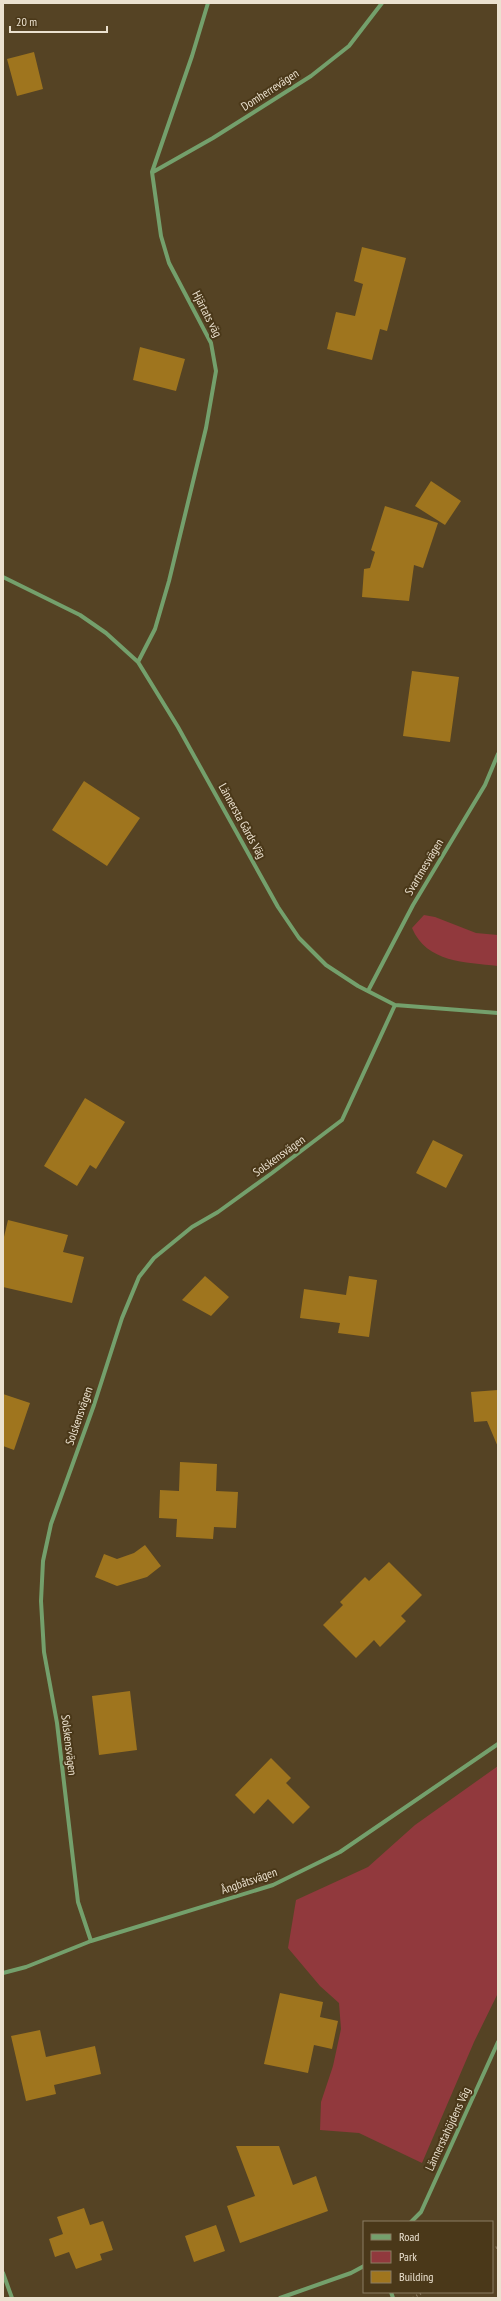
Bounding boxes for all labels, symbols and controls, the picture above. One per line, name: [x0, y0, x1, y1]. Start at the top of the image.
scale bar: [10, 8, 107, 34]
text: 20 m: [16, 14, 37, 29]
street label: Domherrevägen: [238, 65, 301, 114]
street label: Hjärtats väg: [189, 288, 225, 339]
street label: Lännersta Gårds Väg: [216, 780, 269, 861]
street label: Svartmesvägen: [401, 836, 446, 898]
street label: Solskensvägen: [250, 1132, 308, 1180]
street label: Solskensvägen: [62, 1385, 96, 1447]
street label: Solskensvägen: [58, 1714, 81, 1776]
street label: Ångbåtsvägen: [219, 1864, 279, 1897]
street label: Lännerstahöjdens Väg: [422, 2085, 473, 2173]
legend: [363, 2221, 493, 2293]
text: Road: [399, 2229, 419, 2244]
text: Park: [399, 2249, 417, 2264]
text: Building: [399, 2269, 434, 2284]

